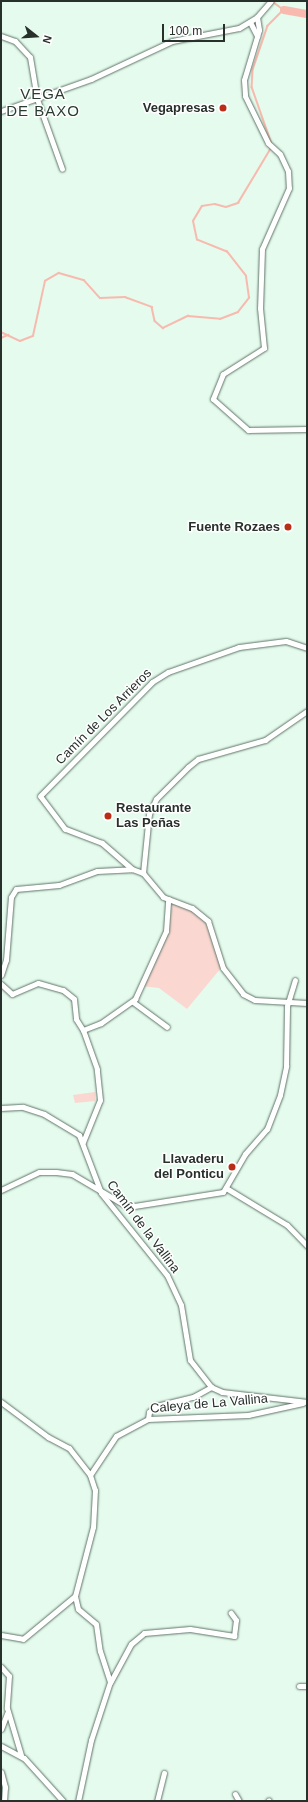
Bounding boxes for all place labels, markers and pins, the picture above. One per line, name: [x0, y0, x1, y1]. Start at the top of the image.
place label: Vegapresas: [143, 100, 215, 116]
marker: Vegapresas: [218, 103, 228, 113]
place label: Fuente Rozaes: [188, 519, 280, 535]
marker: Fuente Rozaes: [283, 522, 293, 532]
place label: Restaurante Las Peñas: [116, 801, 191, 832]
marker: Restaurante Las Peñas: [103, 811, 113, 821]
place label: Llavaderu del Ponticu: [154, 1152, 224, 1183]
marker: Llavaderu del Ponticu: [227, 1162, 237, 1172]

